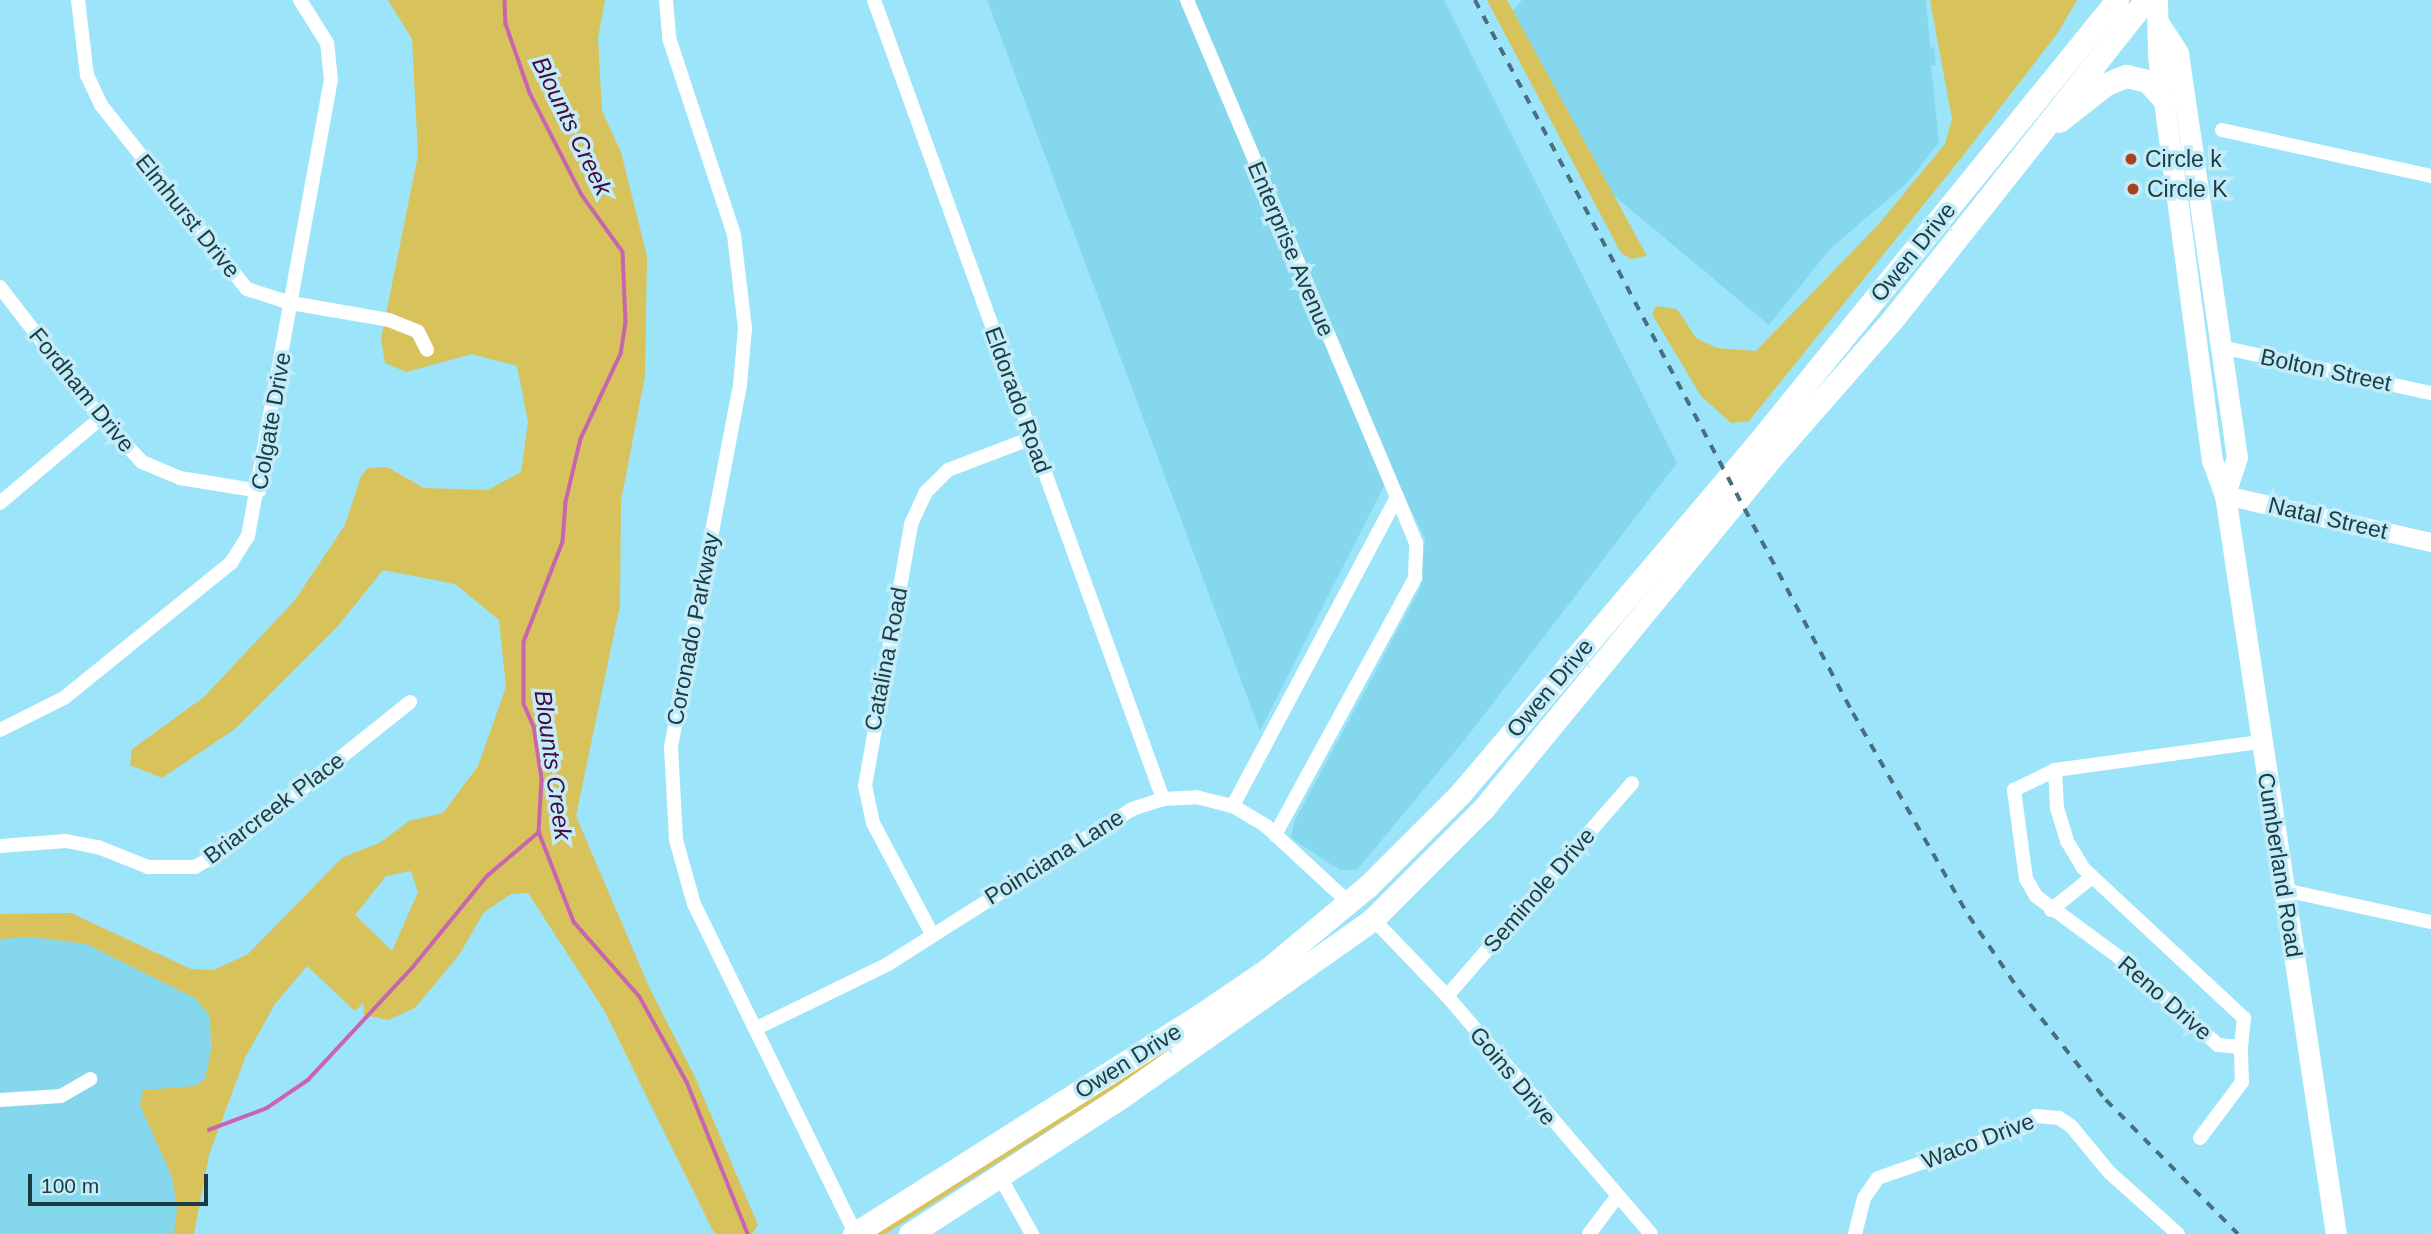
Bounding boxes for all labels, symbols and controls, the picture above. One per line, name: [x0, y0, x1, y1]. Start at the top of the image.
water label: Blounts Creek: [526, 52, 618, 200]
place label: Circle k: [2145, 145, 2222, 173]
street label: Elmhurst Drive: [130, 149, 246, 283]
marker: Circle k: [2123, 151, 2139, 167]
street label: Enterprise Avenue: [1241, 157, 1341, 341]
place label: Circle K: [2147, 175, 2228, 203]
marker: Circle K: [2125, 181, 2141, 197]
street label: Owen Drive: [1864, 197, 1962, 307]
street label: Fordham Drive: [23, 322, 141, 458]
street label: Eldorado Road: [979, 323, 1057, 477]
street label: Bolton Street: [2258, 343, 2394, 397]
street label: Colgate Drive: [245, 350, 297, 492]
street label: Natal Street: [2266, 491, 2390, 545]
street label: Coronado Parkway: [661, 530, 725, 728]
street label: Catalina Road: [859, 585, 913, 733]
street label: Owen Drive: [1501, 633, 1599, 743]
water label: Blounts Creek: [528, 688, 578, 842]
street label: Briarcreek Place: [198, 746, 350, 870]
street label: Cumberland Road: [2252, 771, 2308, 959]
street label: Poinciana Lane: [979, 803, 1129, 911]
street label: Seminole Drive: [1477, 822, 1601, 958]
street label: Reno Drive: [2113, 950, 2217, 1046]
street label: Owen Drive: [1070, 1017, 1186, 1105]
street label: Goins Drive: [1464, 1021, 1562, 1131]
street label: Waco Drive: [1918, 1107, 2038, 1175]
scale bar: [32, 1160, 212, 1204]
text: 100 m: [41, 1174, 99, 1197]

